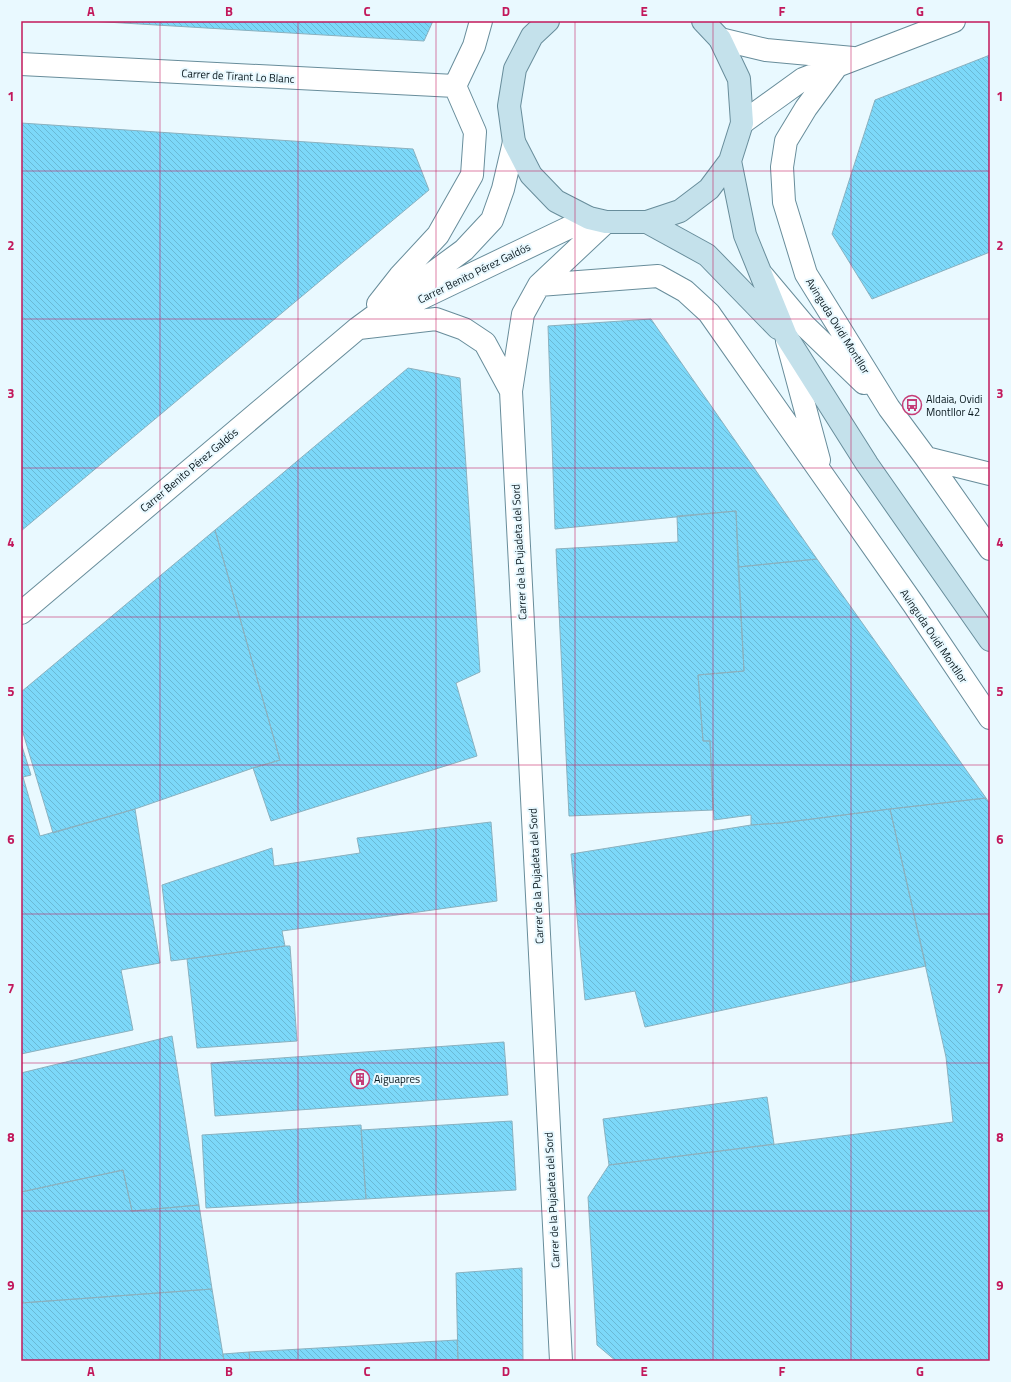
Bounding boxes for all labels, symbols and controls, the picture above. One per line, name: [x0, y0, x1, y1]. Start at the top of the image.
text: A: [87, 1, 95, 21]
text: B: [225, 1, 233, 21]
text: C: [363, 1, 371, 21]
text: D: [502, 1, 510, 21]
text: E: [640, 1, 648, 21]
text: F: [779, 1, 786, 21]
text: G: [916, 1, 924, 21]
street label: Carrer de Tirant Lo Blanc: [181, 65, 295, 87]
text: 1: [7, 86, 15, 106]
text: 1: [996, 86, 1004, 106]
text: 2: [7, 235, 15, 255]
text: 2: [996, 235, 1004, 255]
street label: Carrer Benito Pérez Galdós: [415, 239, 533, 307]
street label: Avinguda Ovidi Montllor: [802, 275, 874, 377]
text: 3: [7, 383, 15, 403]
text: 3: [996, 383, 1004, 403]
place label: Aldaia, Ovidi Montllor 42: [926, 391, 982, 420]
bus stop icon: Aldaia, Ovidi Montllor 42: [901, 394, 923, 416]
street label: Carrer Benito Pérez Galdós: [136, 424, 242, 516]
street label: Carrer de la Pujadeta del Sord: [507, 483, 531, 620]
text: 4: [7, 532, 15, 552]
text: 4: [996, 532, 1004, 552]
street label: Avinguda Ovidi Montllor: [897, 586, 972, 686]
text: 5: [7, 681, 15, 701]
text: 5: [996, 681, 1004, 701]
street label: Carrer de la Pujadeta del Sord: [524, 807, 548, 944]
text: 6: [7, 829, 15, 849]
text: 6: [996, 829, 1004, 849]
text: 7: [7, 978, 15, 998]
text: 7: [996, 978, 1004, 998]
building icon: Aiguapres: [349, 1068, 371, 1090]
place label: Aiguapres: [374, 1071, 420, 1087]
text: 8: [7, 1127, 15, 1147]
text: 8: [996, 1127, 1004, 1147]
street label: Carrer de la Pujadeta del Sord: [540, 1131, 564, 1268]
text: 9: [7, 1275, 15, 1295]
text: 9: [996, 1275, 1004, 1295]
text: A: [87, 1361, 95, 1381]
text: B: [225, 1361, 233, 1381]
text: C: [363, 1361, 371, 1381]
text: D: [502, 1361, 510, 1381]
text: E: [640, 1361, 648, 1381]
text: F: [779, 1361, 786, 1381]
text: G: [916, 1361, 924, 1381]

